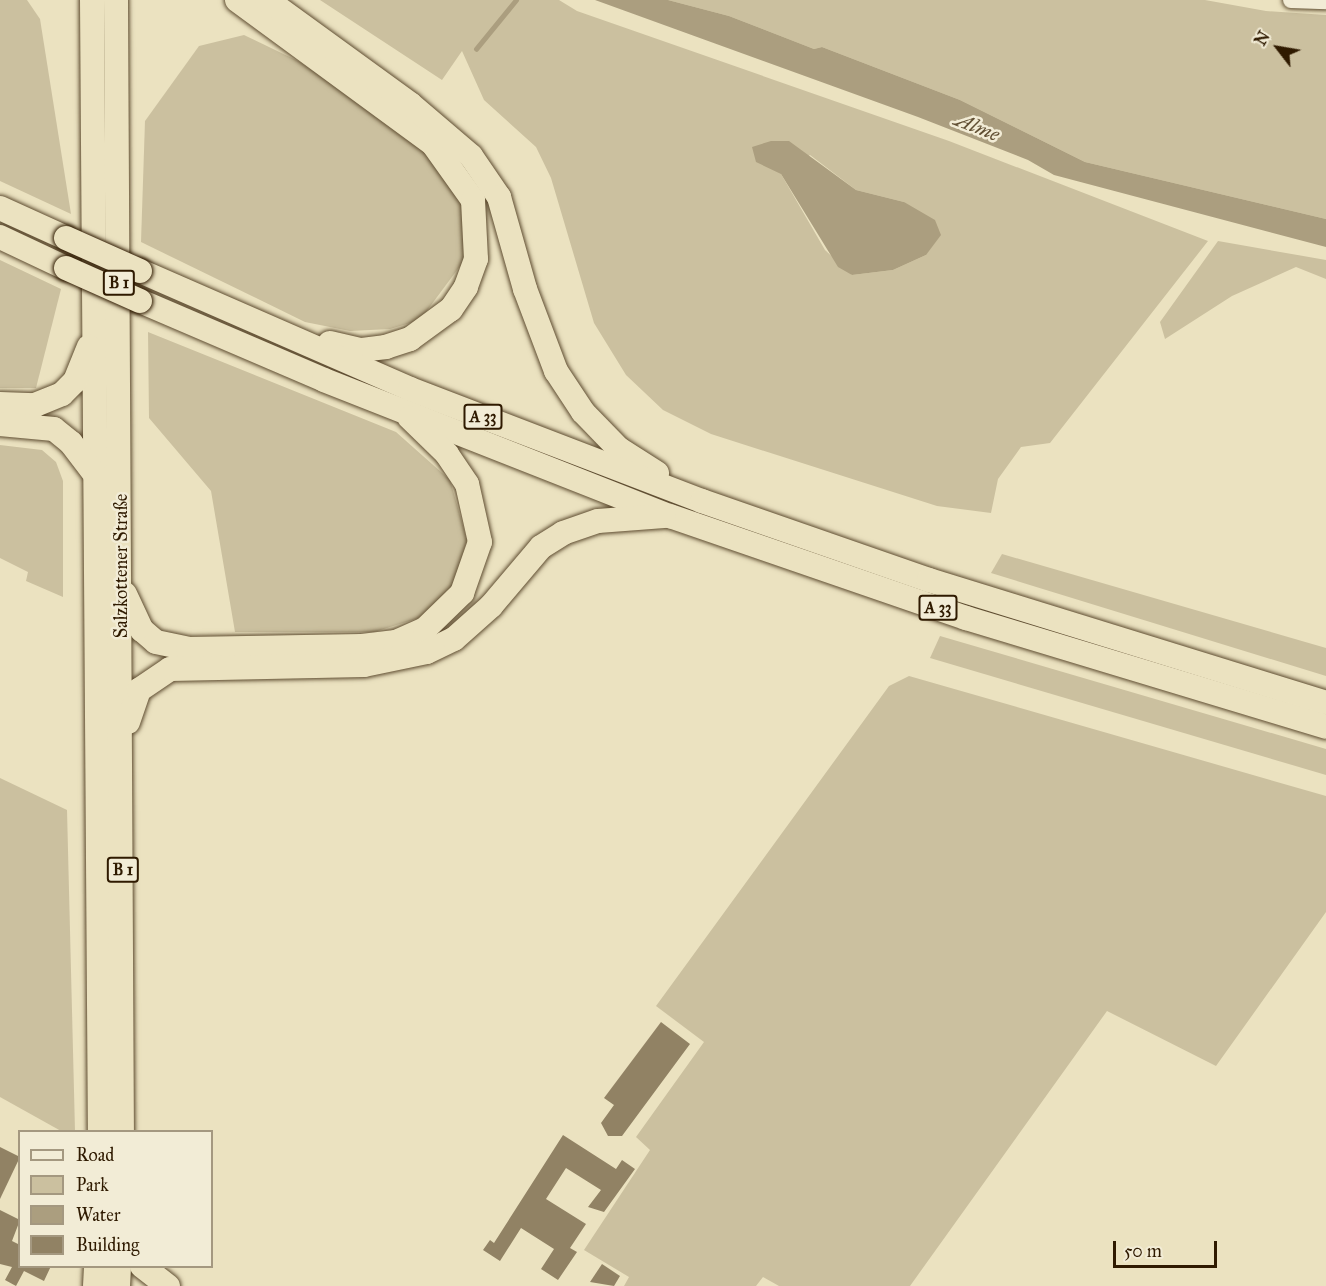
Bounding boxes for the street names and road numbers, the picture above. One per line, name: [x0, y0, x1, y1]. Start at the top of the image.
road number: B 1: [102, 270, 136, 296]
road number: A 33: [462, 404, 504, 430]
street label: Salzkottener Straße: [110, 494, 132, 638]
road number: A 33: [917, 595, 959, 621]
road number: B 1: [106, 857, 140, 883]

